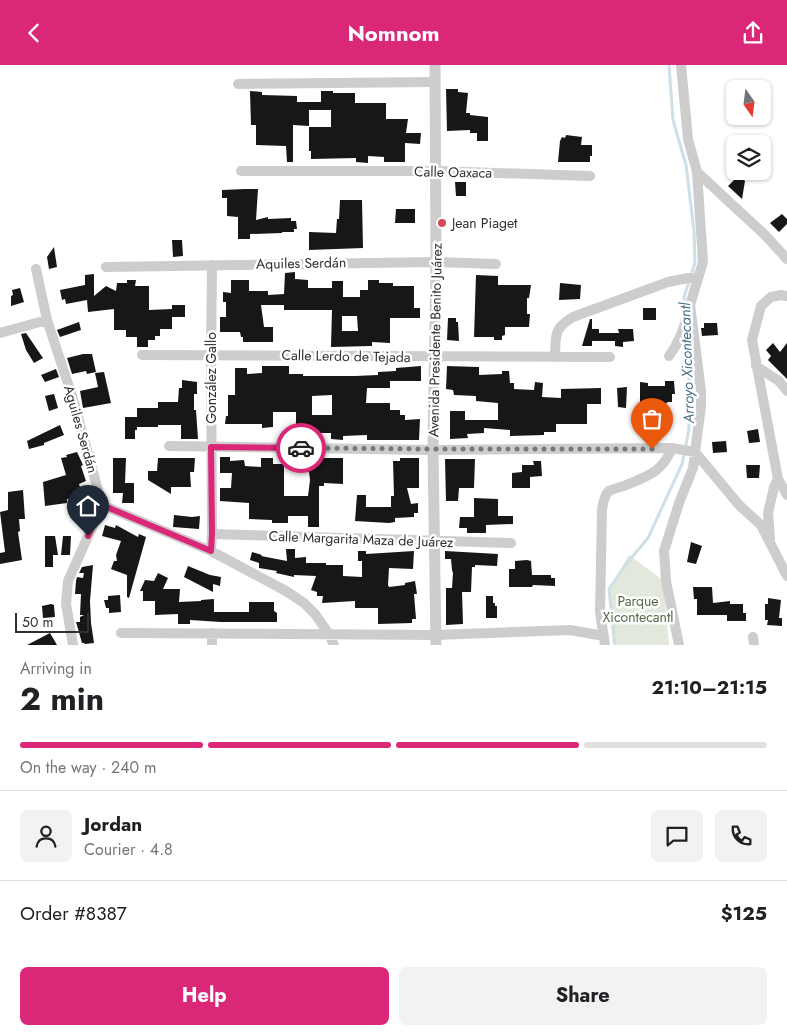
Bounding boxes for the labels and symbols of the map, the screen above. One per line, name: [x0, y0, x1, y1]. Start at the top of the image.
north arrow: [726, 80, 771, 125]
street label: Calle Oaxaca: [414, 161, 492, 183]
place label: Jean Piaget: [450, 213, 518, 233]
marker: Jean Piaget: [436, 217, 448, 229]
street label: Avenida Presidente Benito Juárez: [423, 242, 447, 437]
street label: Aquiles Serdán: [256, 252, 346, 274]
water label: Arroyo Xicontecantl: [674, 302, 700, 425]
street label: González Gallo: [201, 332, 221, 424]
street label: Calle Lerdo de Tejada: [281, 345, 411, 367]
street label: Aguiles Serdán: [59, 383, 103, 475]
pin: [631, 398, 673, 449]
courier: [276, 423, 326, 473]
pin: [67, 485, 109, 536]
street label: Calle Margarita Maza de Juárez: [268, 526, 454, 552]
park label: Parque Xicontecantl: [602, 591, 674, 627]
scale bar: [15, 610, 89, 633]

